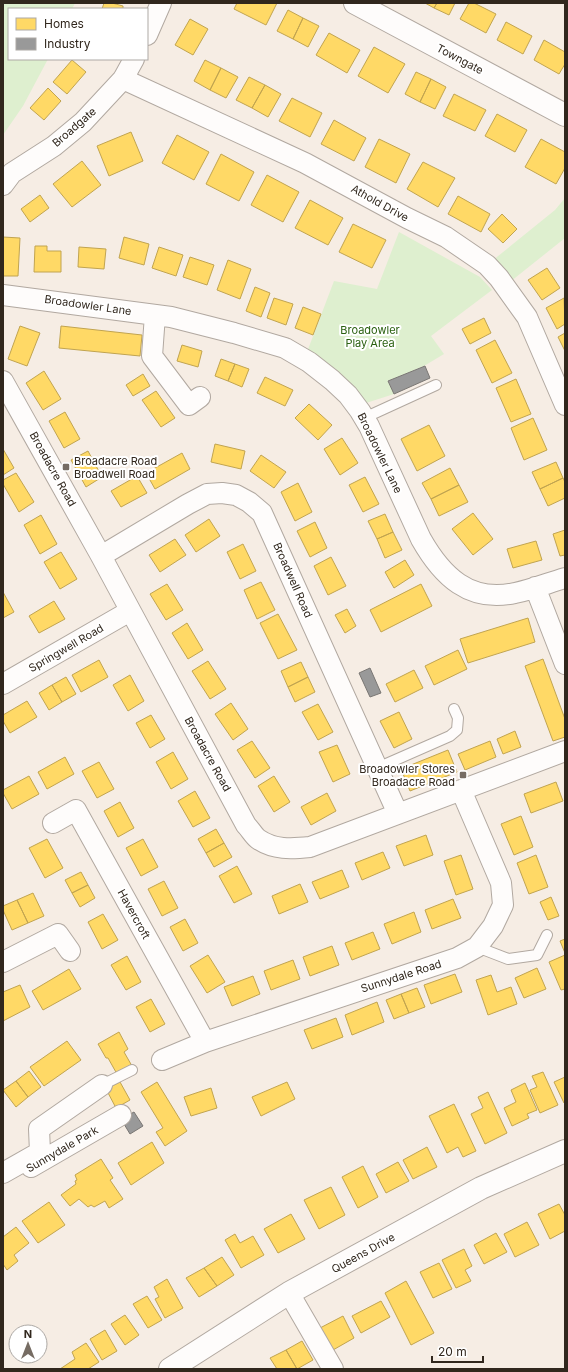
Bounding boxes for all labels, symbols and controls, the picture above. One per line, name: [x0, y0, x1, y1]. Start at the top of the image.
legend: [8, 8, 148, 60]
text: Homes: [44, 16, 84, 31]
text: Industry: [44, 36, 91, 51]
street label: Towngate: [434, 41, 486, 77]
street label: Broadgate: [49, 104, 99, 150]
street label: Athold Drive: [349, 181, 411, 225]
street label: Broadowler Lane: [44, 292, 132, 318]
park label: Broadowler Play Area: [340, 323, 400, 350]
street label: Broadowler Lane: [354, 410, 406, 496]
street label: Broadacre Road: [27, 429, 79, 509]
place label: Broadacre Road Broadwell Road: [74, 454, 157, 481]
marker: Broadacre Road Broadwell Road: [61, 462, 71, 472]
street label: Broadwell Road: [270, 540, 316, 620]
street label: Springwell Road: [26, 621, 106, 675]
street label: Broadacre Road: [182, 714, 234, 794]
place label: Broadowler Stores Broadacre Road: [359, 762, 455, 789]
marker: Broadowler Stores Broadacre Road: [458, 770, 468, 780]
street label: Havercroft: [115, 887, 154, 942]
street label: Sunnydale Road: [359, 956, 443, 996]
street label: Sunnydale Park: [23, 1123, 101, 1175]
street label: Queens Drive: [329, 1230, 397, 1276]
north arrow: [8, 1324, 48, 1364]
text: N: [24, 1327, 32, 1341]
scale bar: [432, 1338, 483, 1364]
text: 20 m: [438, 1344, 467, 1359]

